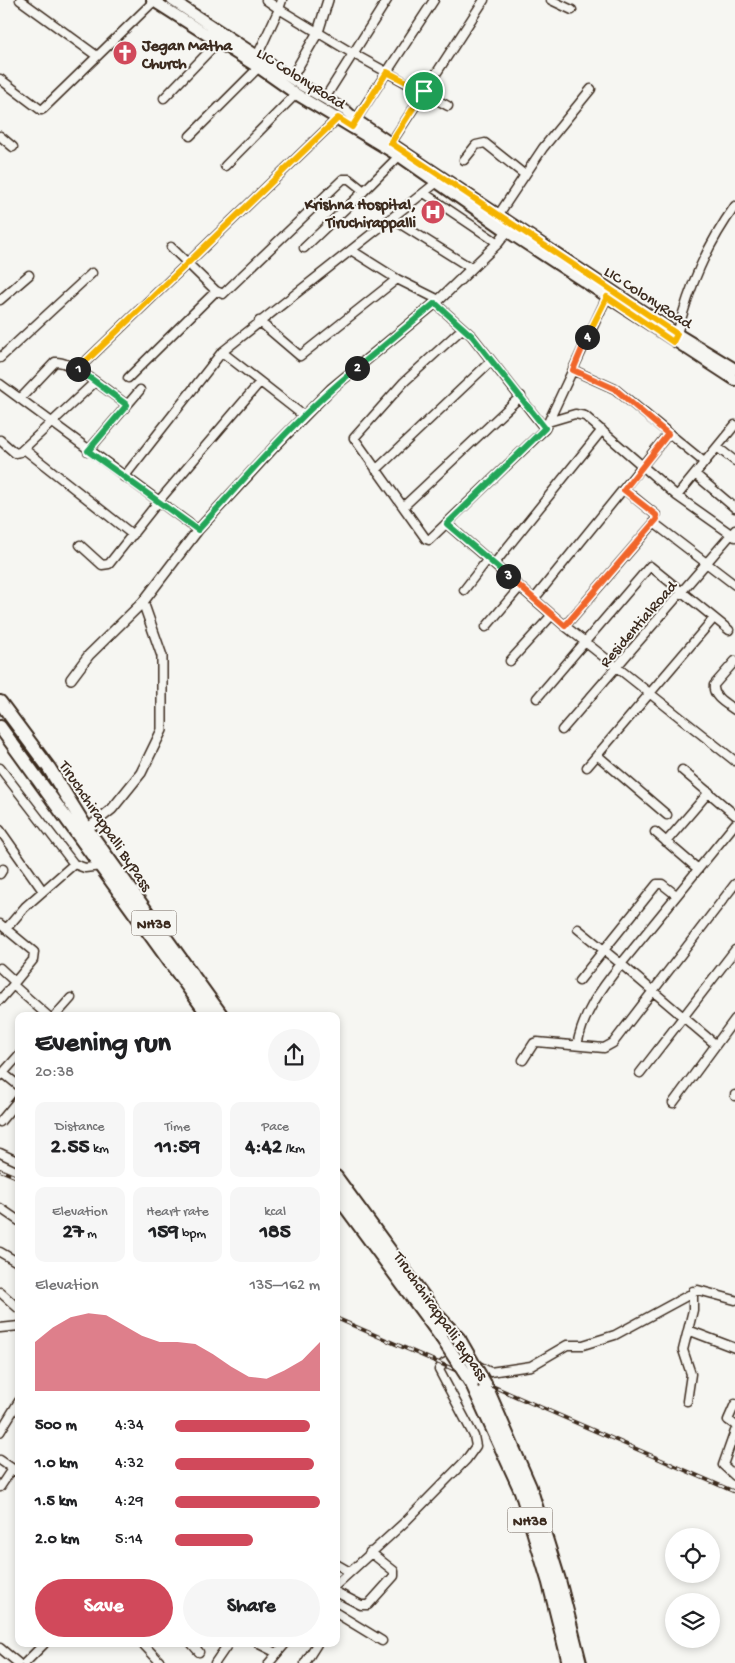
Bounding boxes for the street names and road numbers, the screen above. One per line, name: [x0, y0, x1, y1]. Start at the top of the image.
street label: LIC ColonyRoad: [252, 45, 350, 116]
street label: LIC ColonyRoad: [599, 263, 696, 335]
street label: ResidentialRoad: [597, 577, 683, 673]
street label: Tiruchchirappalli ByPass: [53, 757, 155, 897]
road number: NH38: [132, 910, 176, 936]
street label: Tiruchchirappalli Bypass: [387, 1248, 491, 1386]
road number: NH38: [508, 1508, 552, 1532]

